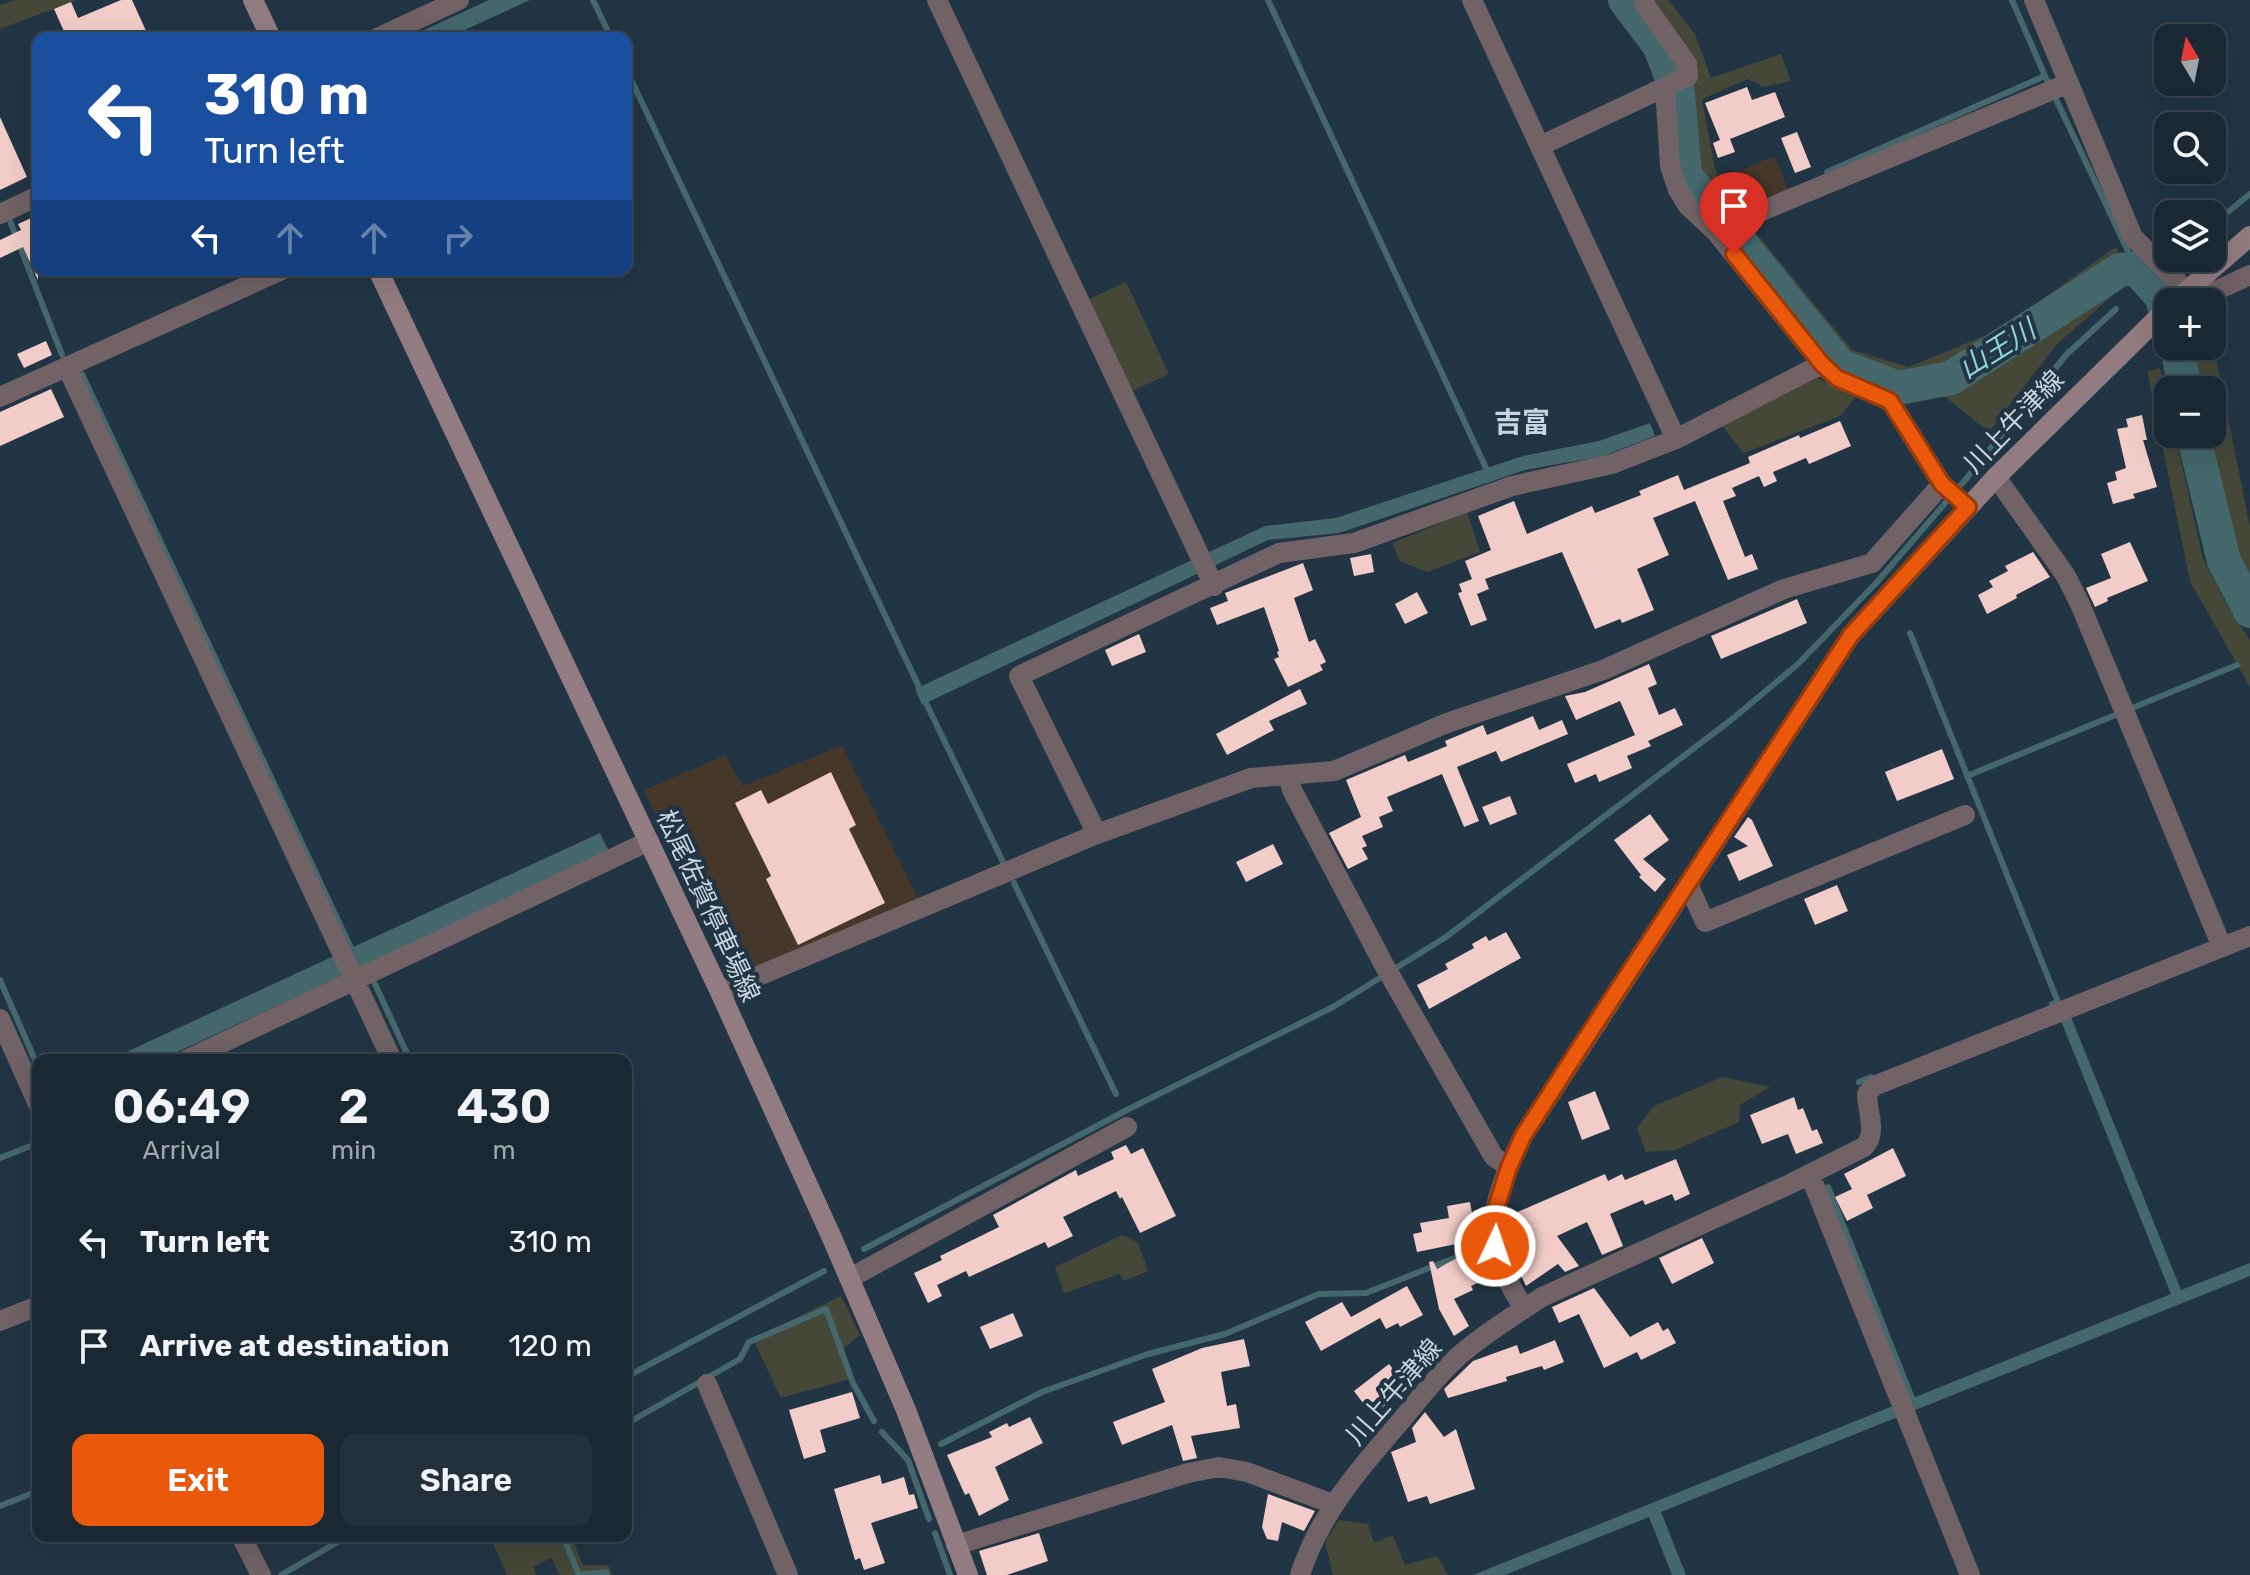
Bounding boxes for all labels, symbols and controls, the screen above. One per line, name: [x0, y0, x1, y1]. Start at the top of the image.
north arrow: [2154, 24, 2226, 96]
map controls: [2154, 24, 2226, 448]
text: 310 m: [204, 62, 369, 128]
icon: left: [72, 64, 176, 168]
button: search: [2154, 112, 2226, 184]
text: Turn left: [204, 129, 345, 172]
pin: [1700, 172, 1768, 254]
icon: arrive: [1712, 184, 1756, 228]
button: layers: [2154, 200, 2226, 272]
icon: left: [184, 216, 228, 260]
icon: ahead: [268, 216, 312, 260]
icon: ahead: [352, 216, 396, 260]
icon: right: [436, 216, 480, 260]
button: +: [2154, 288, 2226, 360]
water label: 山王川: [1953, 311, 2044, 385]
street label: 川上牛津線: [1958, 364, 2070, 480]
button: −: [2154, 376, 2226, 448]
district label: 吉富: [1494, 406, 1550, 439]
street label: 松尾佐賀停車場線: [650, 805, 766, 1007]
text: 06:49: [112, 1078, 251, 1135]
text: 2: [338, 1078, 369, 1135]
text: 430: [457, 1078, 552, 1135]
text: Arrival: [143, 1135, 221, 1166]
text: min: [331, 1135, 376, 1166]
text: m: [493, 1135, 516, 1166]
position arrow: [1453, 1204, 1537, 1288]
icon: left: [72, 1220, 116, 1264]
text: Turn left: [140, 1224, 270, 1260]
text: 310 m: [509, 1224, 592, 1260]
icon: arrive: [72, 1324, 116, 1368]
text: Arrive at destination: [140, 1328, 450, 1364]
text: 120 m: [508, 1328, 592, 1364]
street label: 川上牛津線: [1340, 1333, 1448, 1451]
button: Exit: [72, 1434, 324, 1526]
button: Share: [340, 1434, 592, 1526]

